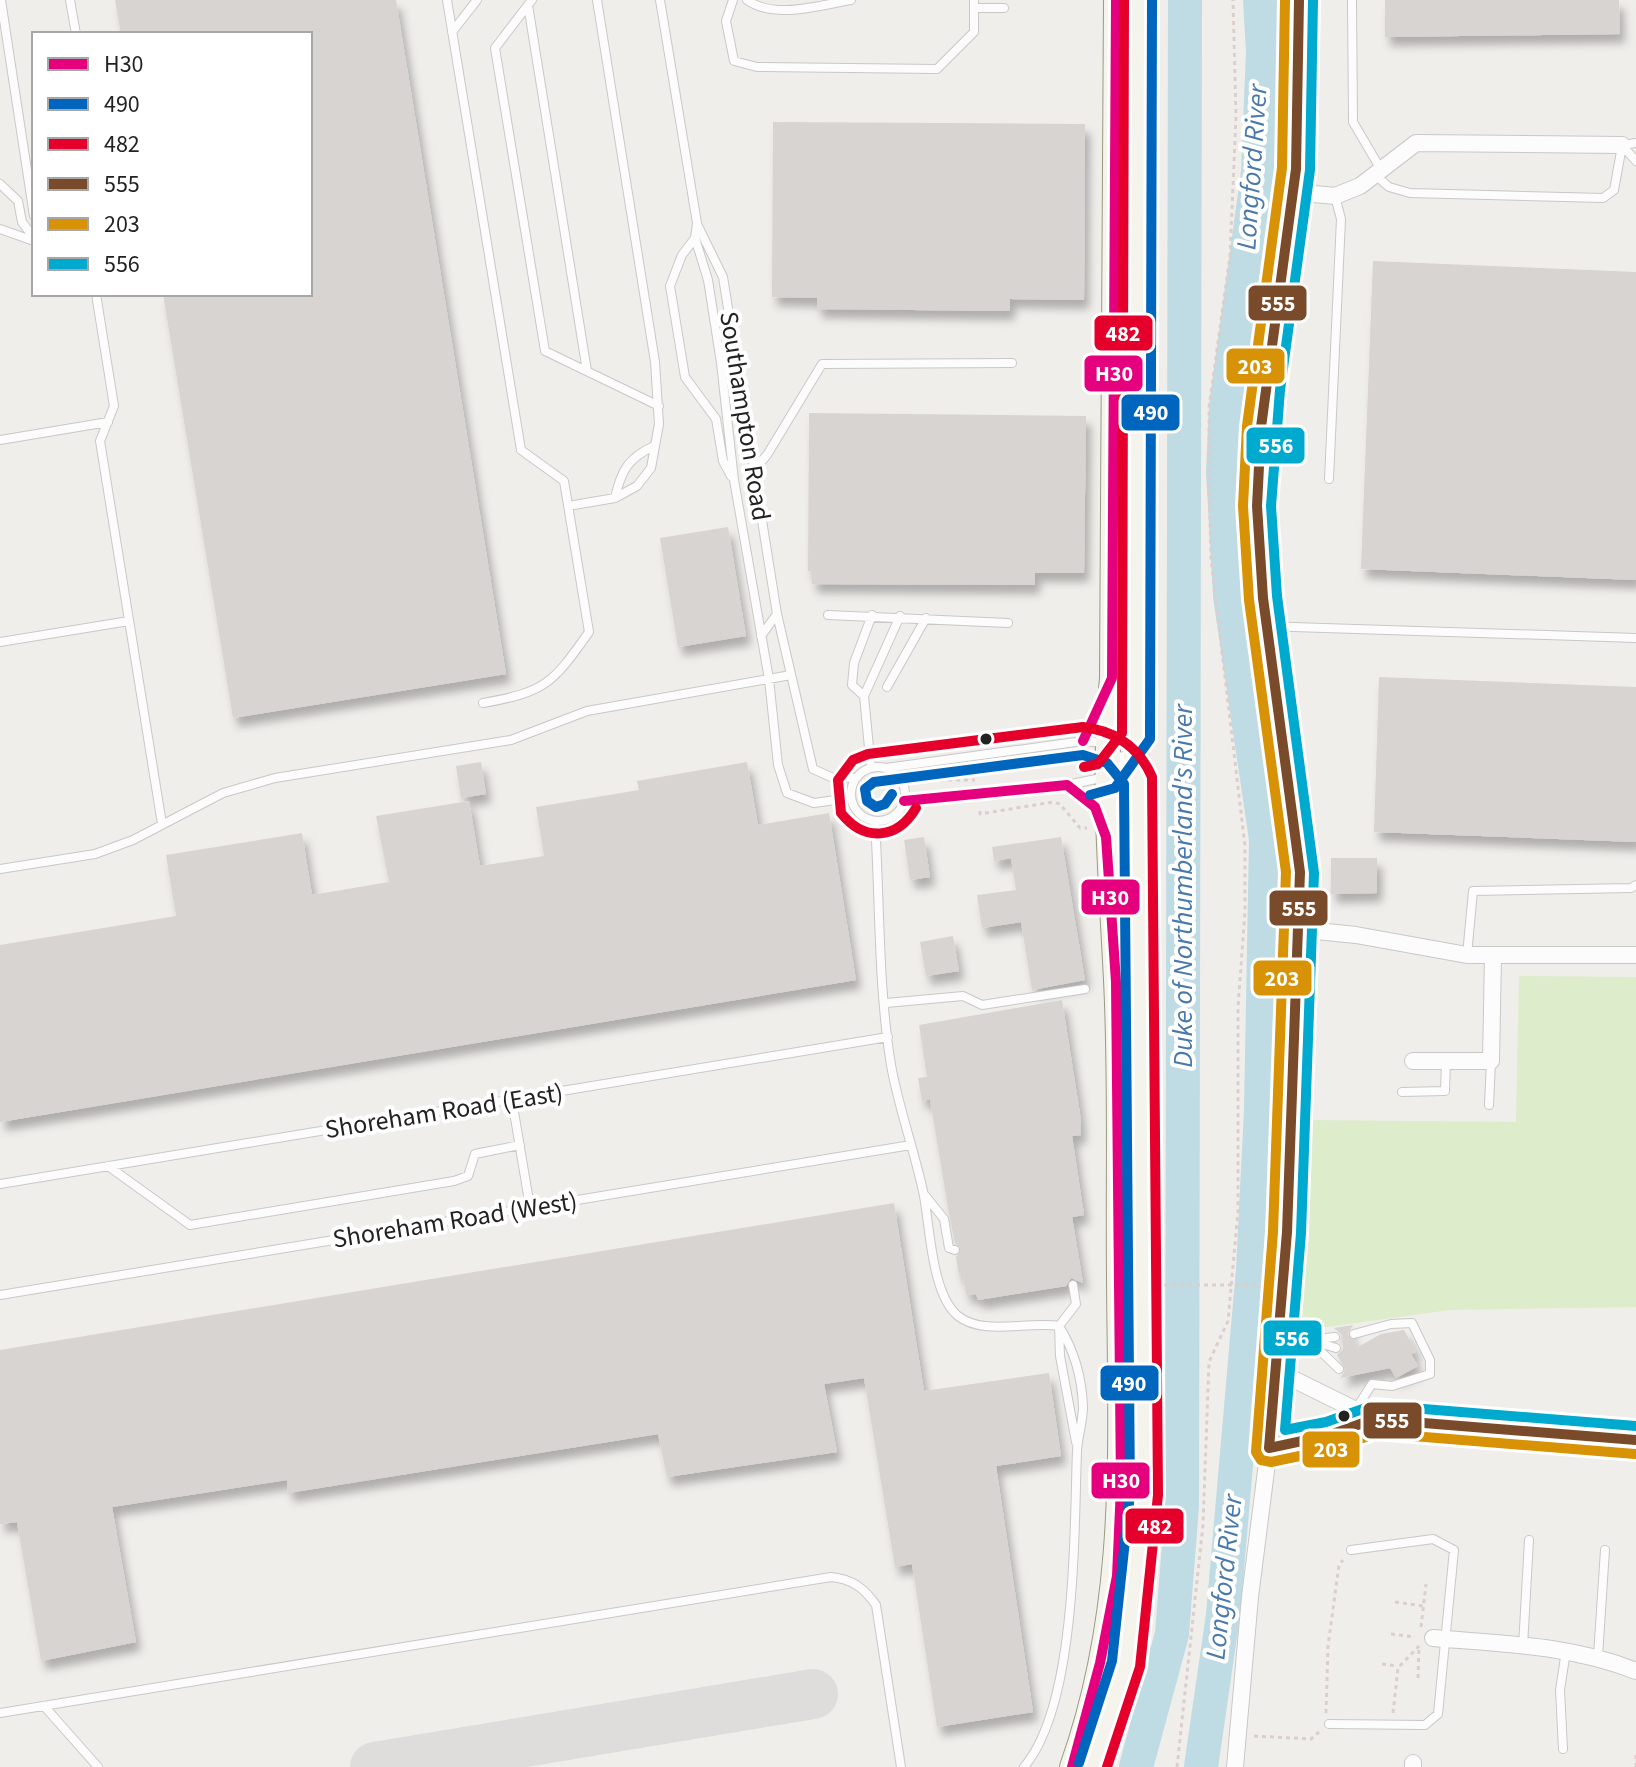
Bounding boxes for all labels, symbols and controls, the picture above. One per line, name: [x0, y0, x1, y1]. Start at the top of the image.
legend: [32, 32, 312, 296]
text: H30: [104, 47, 144, 82]
water label: Longford River: [1226, 81, 1278, 251]
text: 490: [104, 87, 140, 122]
text: 482: [104, 127, 140, 162]
text: 555: [104, 167, 140, 202]
text: 203: [104, 207, 140, 242]
text: 556: [104, 247, 140, 282]
line badge: 555: [1247, 284, 1308, 322]
text: 555: [1261, 288, 1295, 320]
street label: Southampton Road: [710, 309, 780, 523]
line badge: 482: [1093, 314, 1154, 352]
text: 482: [1106, 318, 1140, 350]
line badge: 203: [1225, 347, 1286, 385]
text: 203: [1238, 351, 1272, 383]
line badge: H30: [1083, 354, 1144, 393]
text: H30: [1095, 358, 1133, 390]
line badge: 490: [1120, 393, 1181, 432]
text: 490: [1134, 397, 1168, 429]
line badge: 556: [1245, 426, 1306, 465]
text: 556: [1259, 430, 1293, 462]
water label: Duke of Northumberland's River: [1163, 703, 1203, 1068]
unlabelled marker: [978, 731, 994, 747]
line badge: H30: [1080, 878, 1141, 916]
text: H30: [1091, 882, 1129, 914]
line badge: 555: [1268, 889, 1329, 927]
text: 555: [1282, 893, 1316, 925]
line badge: 203: [1252, 959, 1313, 997]
text: 203: [1265, 963, 1299, 995]
street label: Shoreham Road (East): [322, 1074, 566, 1148]
street label: Shoreham Road (West): [330, 1182, 580, 1258]
line badge: 556: [1262, 1319, 1323, 1357]
text: 556: [1275, 1323, 1309, 1355]
line badge: 490: [1099, 1364, 1160, 1402]
text: 490: [1112, 1368, 1146, 1400]
line badge: 555: [1362, 1401, 1423, 1440]
text: 555: [1375, 1405, 1409, 1437]
unlabelled marker: [1336, 1408, 1352, 1424]
line badge: 203: [1301, 1430, 1361, 1469]
text: 203: [1314, 1434, 1348, 1466]
line badge: H30: [1090, 1461, 1151, 1500]
text: H30: [1102, 1465, 1140, 1497]
water label: Longford River: [1195, 1491, 1253, 1662]
line badge: 482: [1124, 1507, 1185, 1545]
text: 482: [1138, 1511, 1172, 1543]

